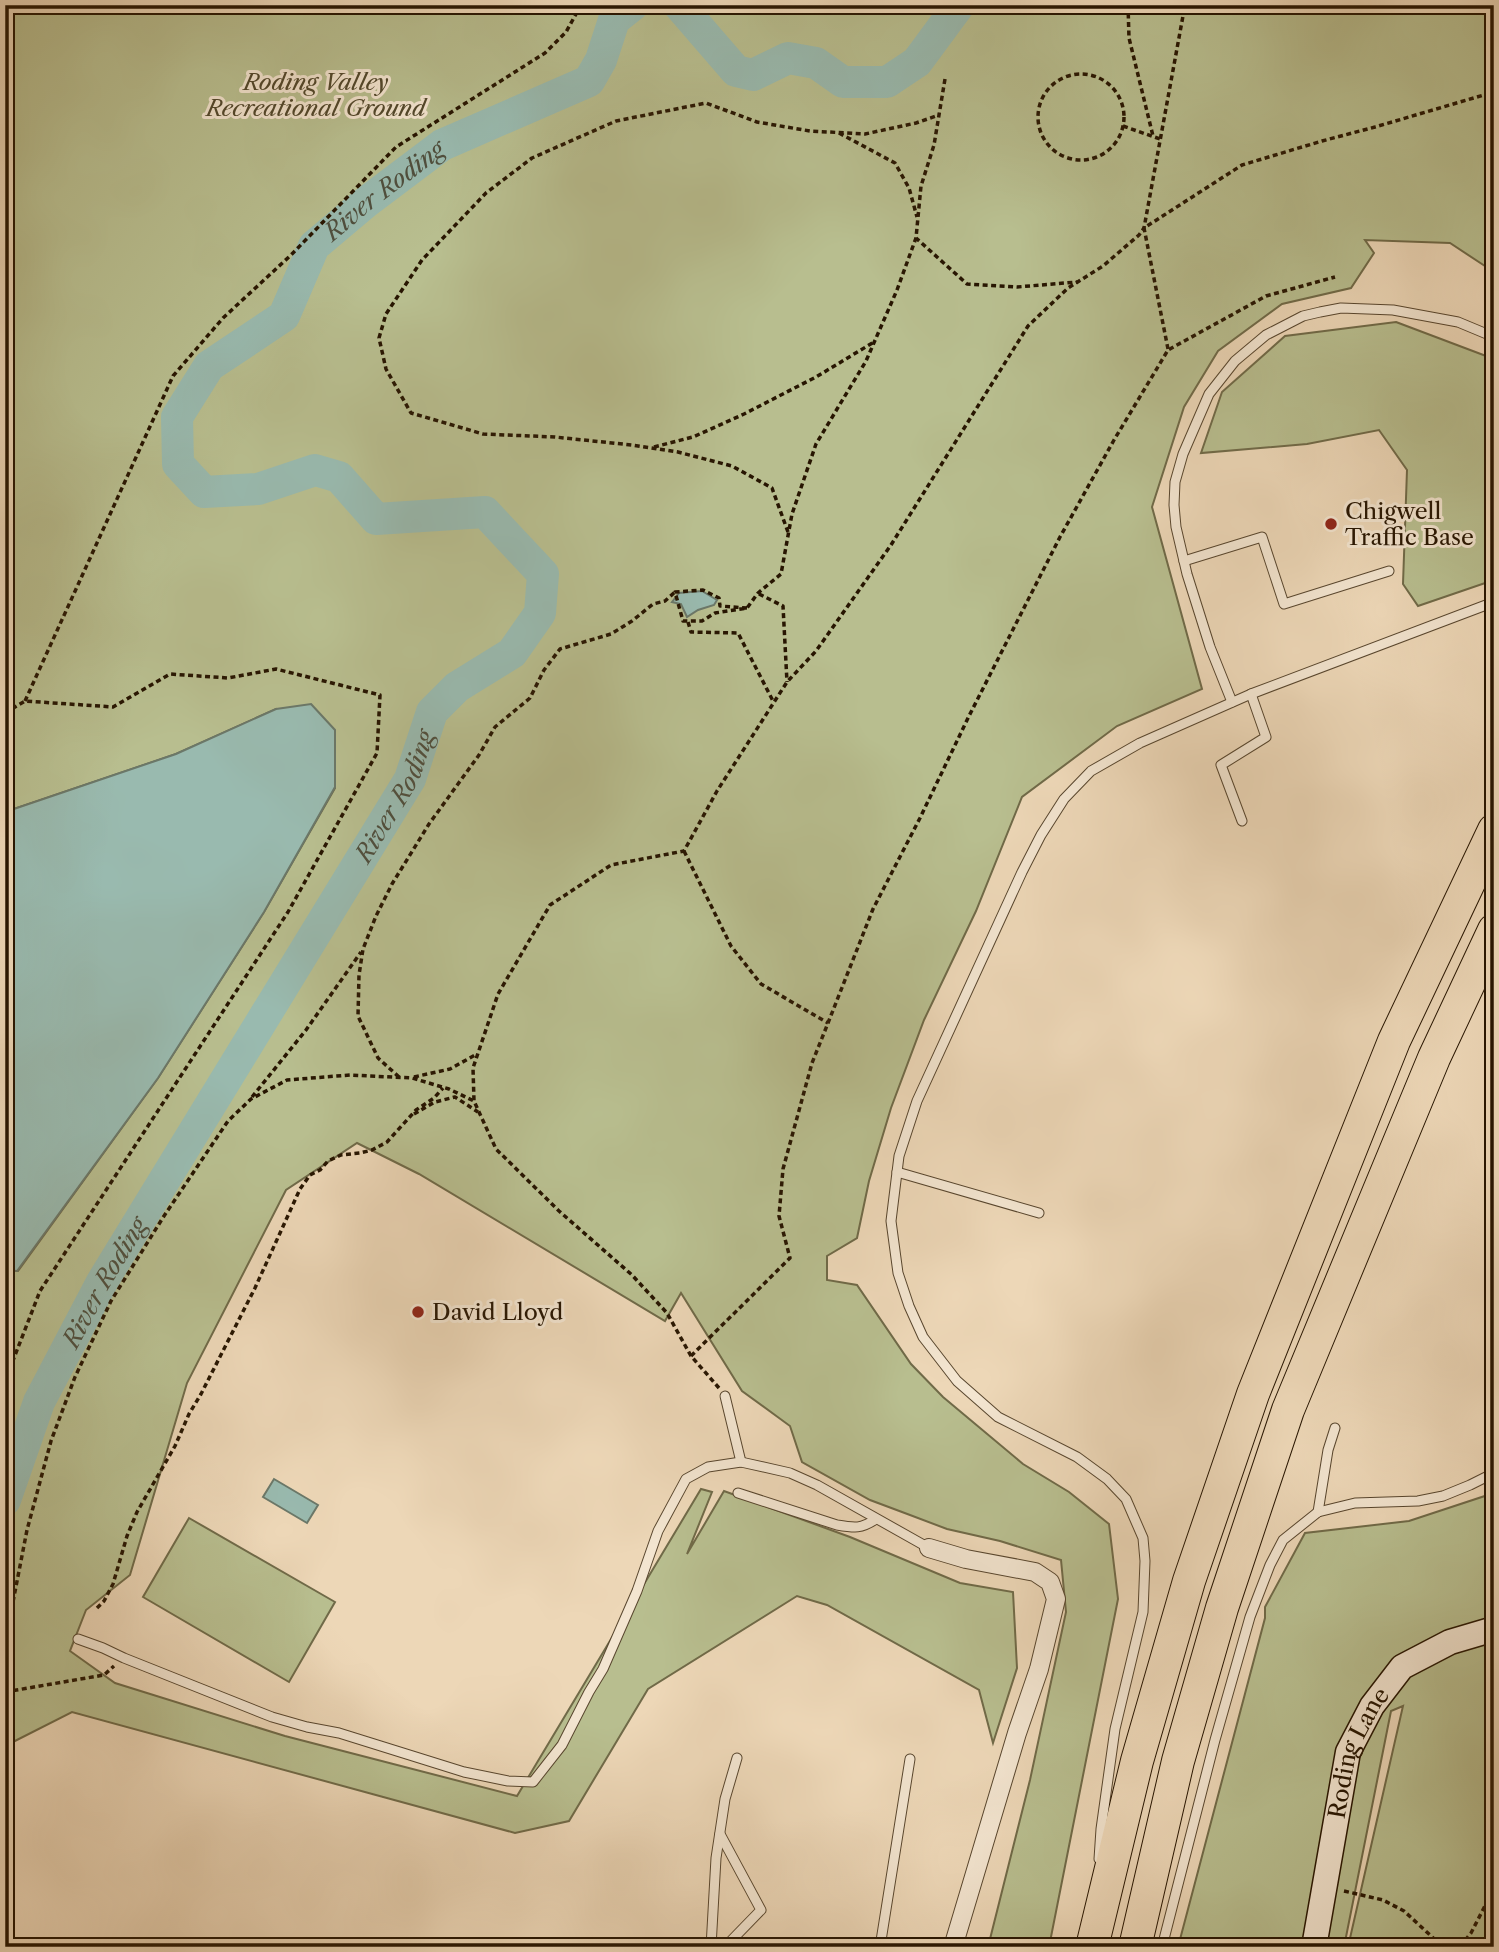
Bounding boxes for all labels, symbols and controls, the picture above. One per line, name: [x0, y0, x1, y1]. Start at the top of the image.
park label: Roding Valley Recreational Ground: [204, 68, 428, 122]
water label: River Roding: [316, 132, 452, 247]
place label: Chigwell Traffic Base: [1345, 497, 1474, 551]
marker: Chigwell Traffic Base: [1323, 516, 1339, 532]
water label: River Roding: [347, 724, 440, 869]
water label: River Roding: [55, 1209, 154, 1354]
place label: David Lloyd: [432, 1298, 563, 1326]
marker: David Lloyd: [410, 1304, 426, 1320]
street label: Roding Lane: [1323, 1682, 1395, 1821]

